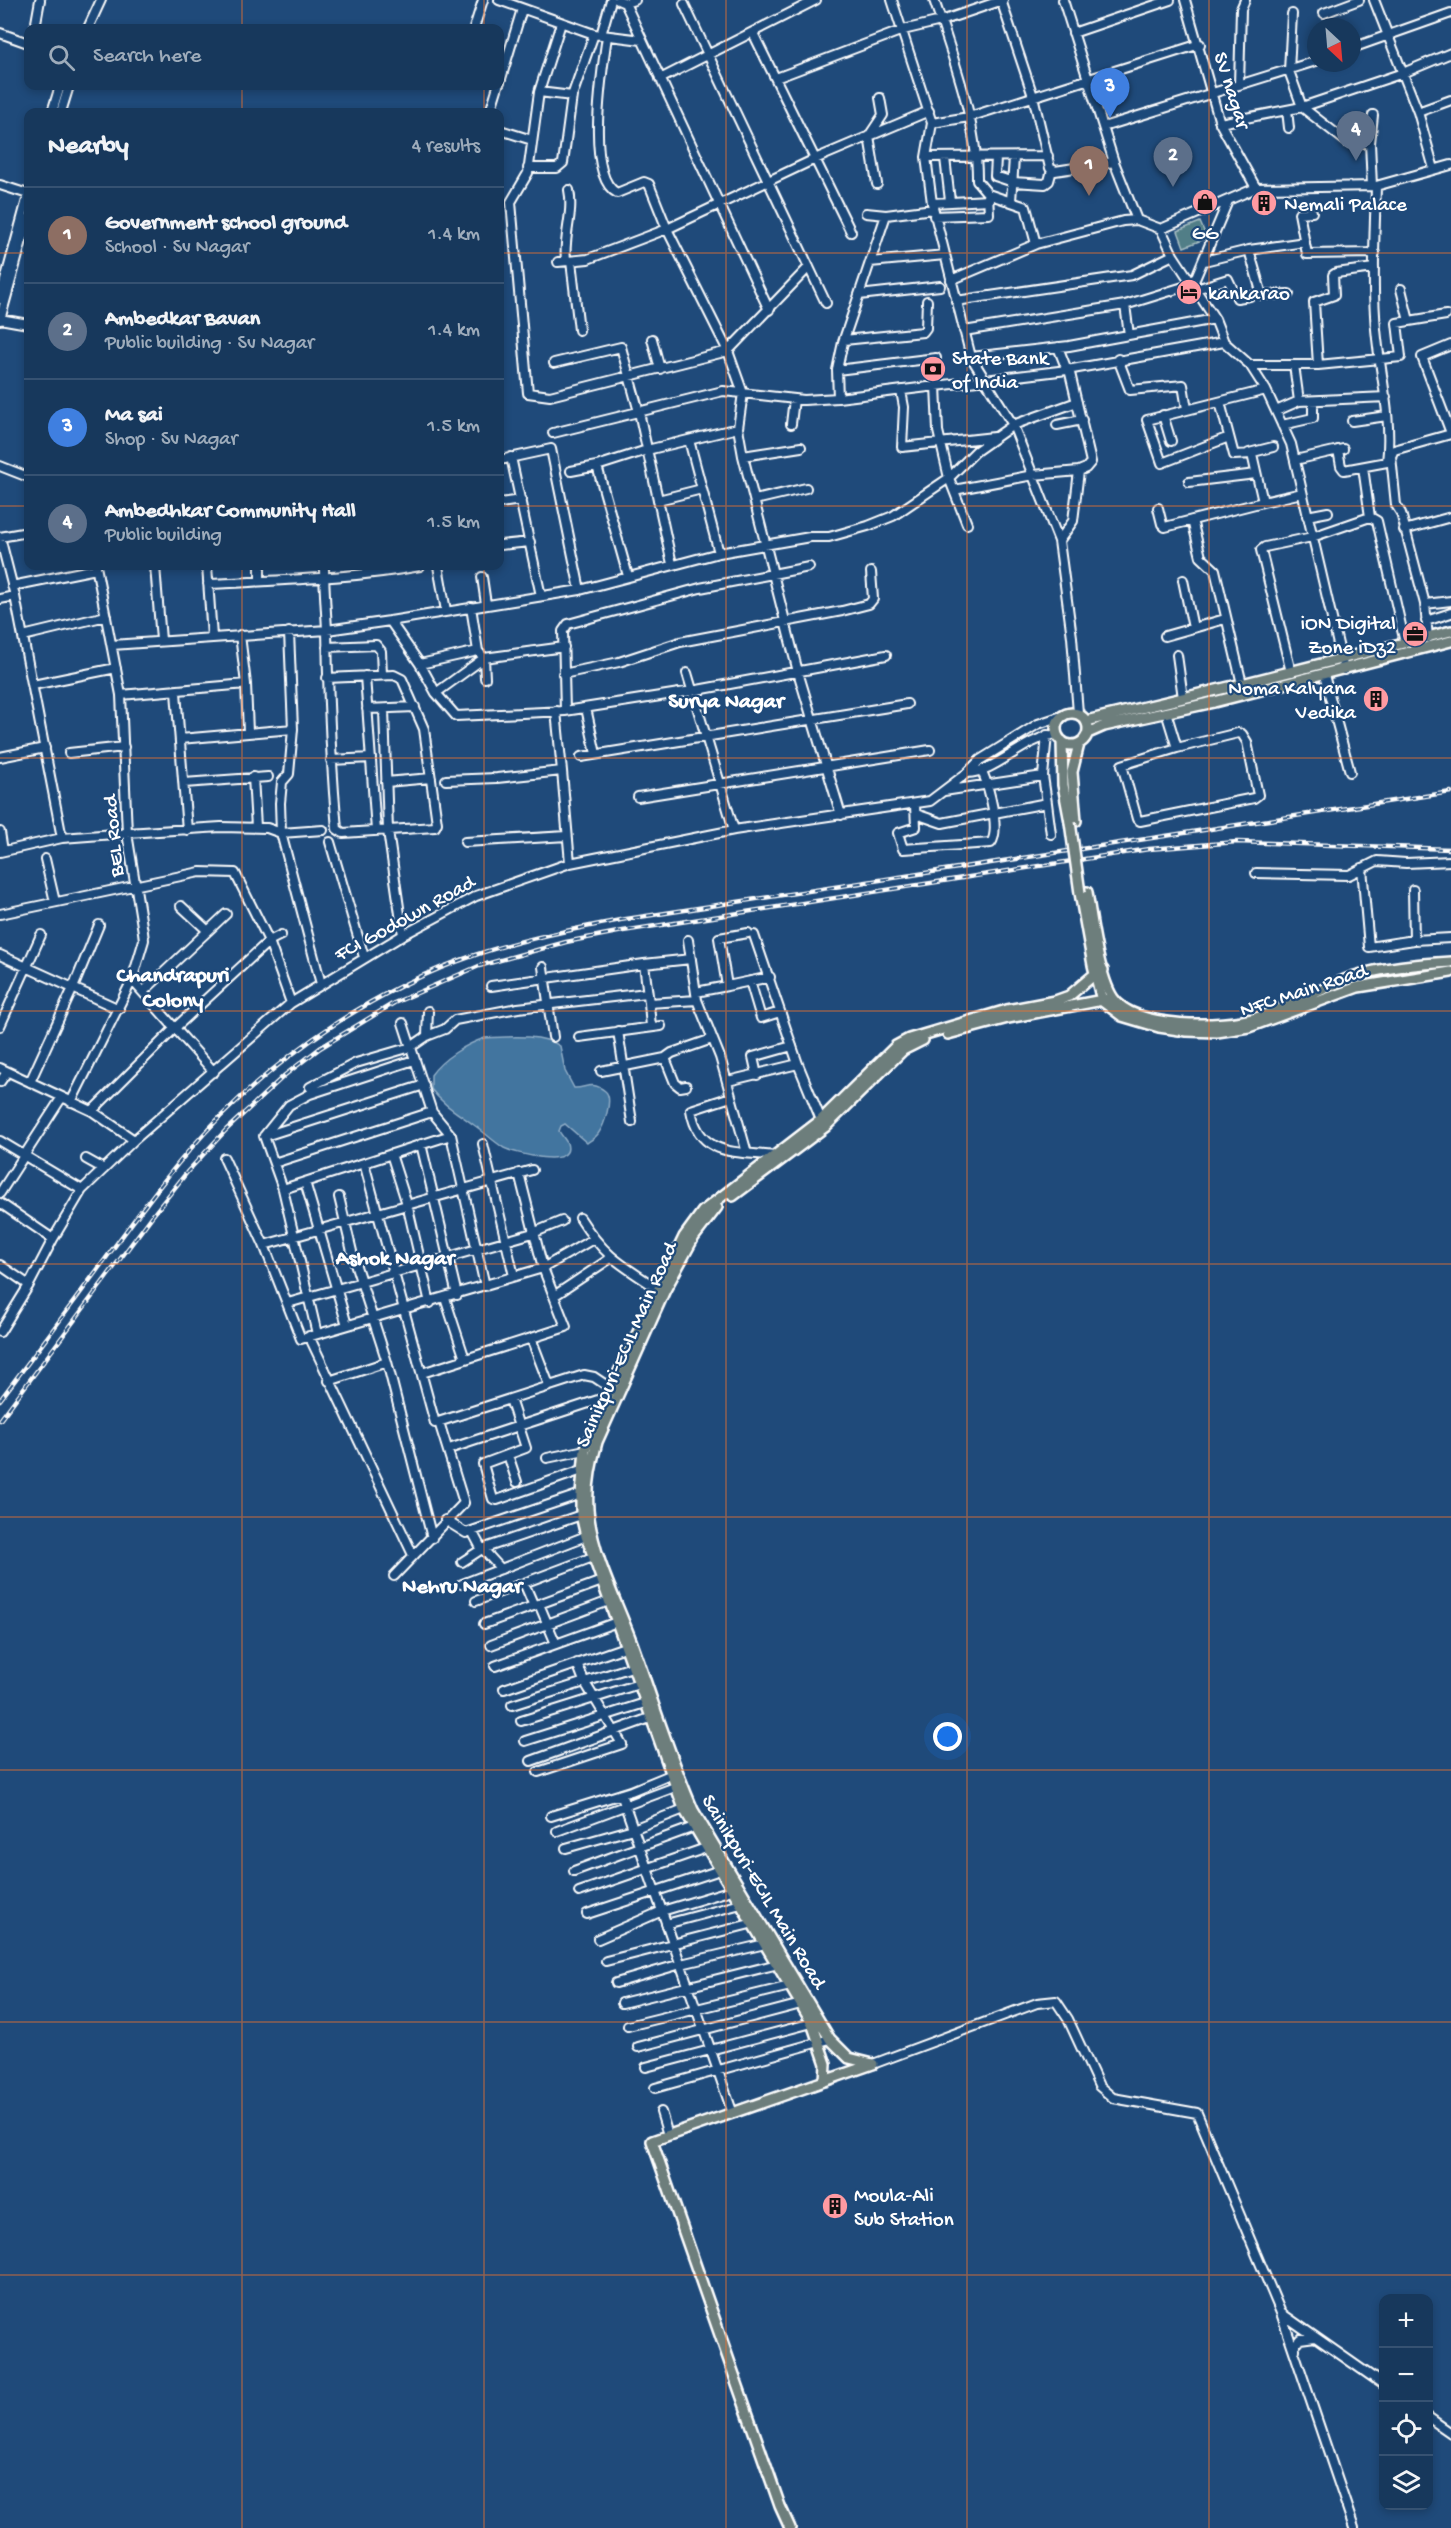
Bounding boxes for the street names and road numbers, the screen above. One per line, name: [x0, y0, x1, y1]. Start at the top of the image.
street label: SV nagar: [1206, 50, 1254, 134]
street label: BEL Road: [99, 792, 132, 879]
street label: FCI Godown Road: [330, 870, 482, 969]
street label: NFC Main Road: [1237, 959, 1373, 1025]
street label: Sainikpuri-ECIL Main Road: [572, 1237, 686, 1452]
street label: Sainikpuri-ECIL Main Road: [694, 1791, 831, 1996]

